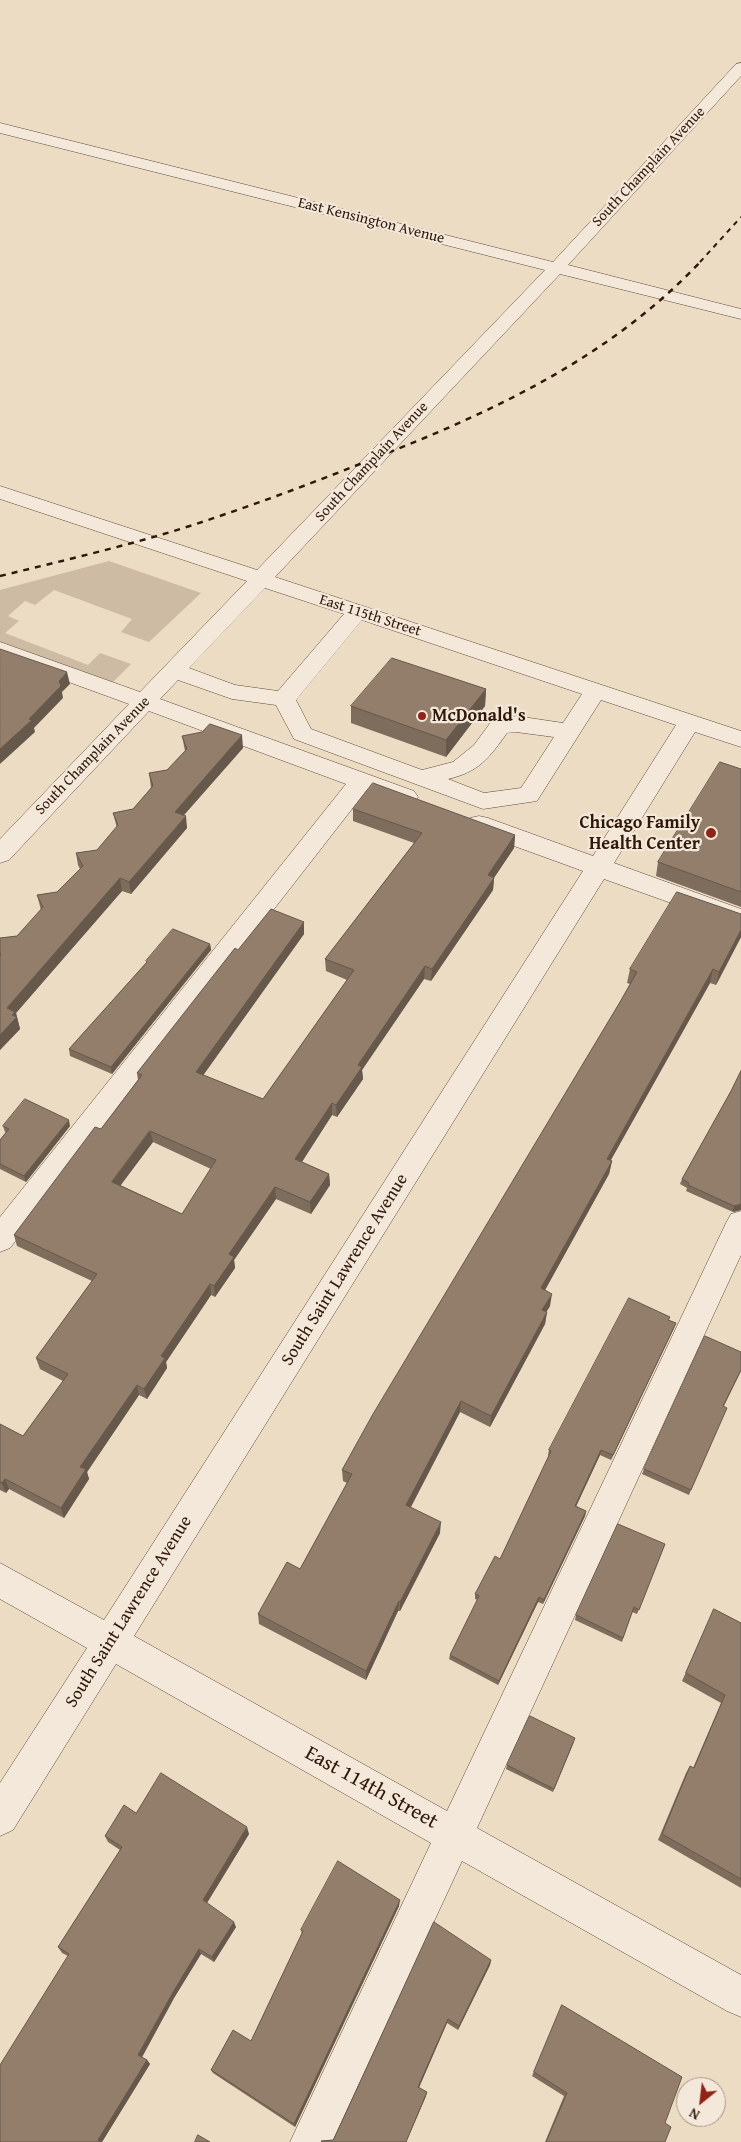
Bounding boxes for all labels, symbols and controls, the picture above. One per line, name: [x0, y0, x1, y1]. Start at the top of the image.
street label: South Champlain Avenue: [589, 103, 709, 231]
street label: East Kensington Avenue: [296, 194, 446, 248]
street label: South Champlain Avenue: [312, 398, 432, 526]
street label: East 115th Street: [317, 591, 423, 641]
street label: South Champlain Avenue: [32, 693, 154, 819]
place label: McDonald's: [432, 705, 526, 727]
marker: McDonald's: [416, 710, 428, 722]
place label: Chicago Family Health Center: [579, 812, 700, 854]
marker: Chicago Family Health Center: [704, 826, 718, 840]
street label: South Saint Lawrence Avenue: [277, 1170, 413, 1370]
street label: South Saint Lawrence Avenue: [61, 1512, 197, 1712]
street label: East 114th Street: [300, 1741, 442, 1835]
north arrow: [676, 2077, 726, 2127]
text: N: [685, 2103, 703, 2125]

